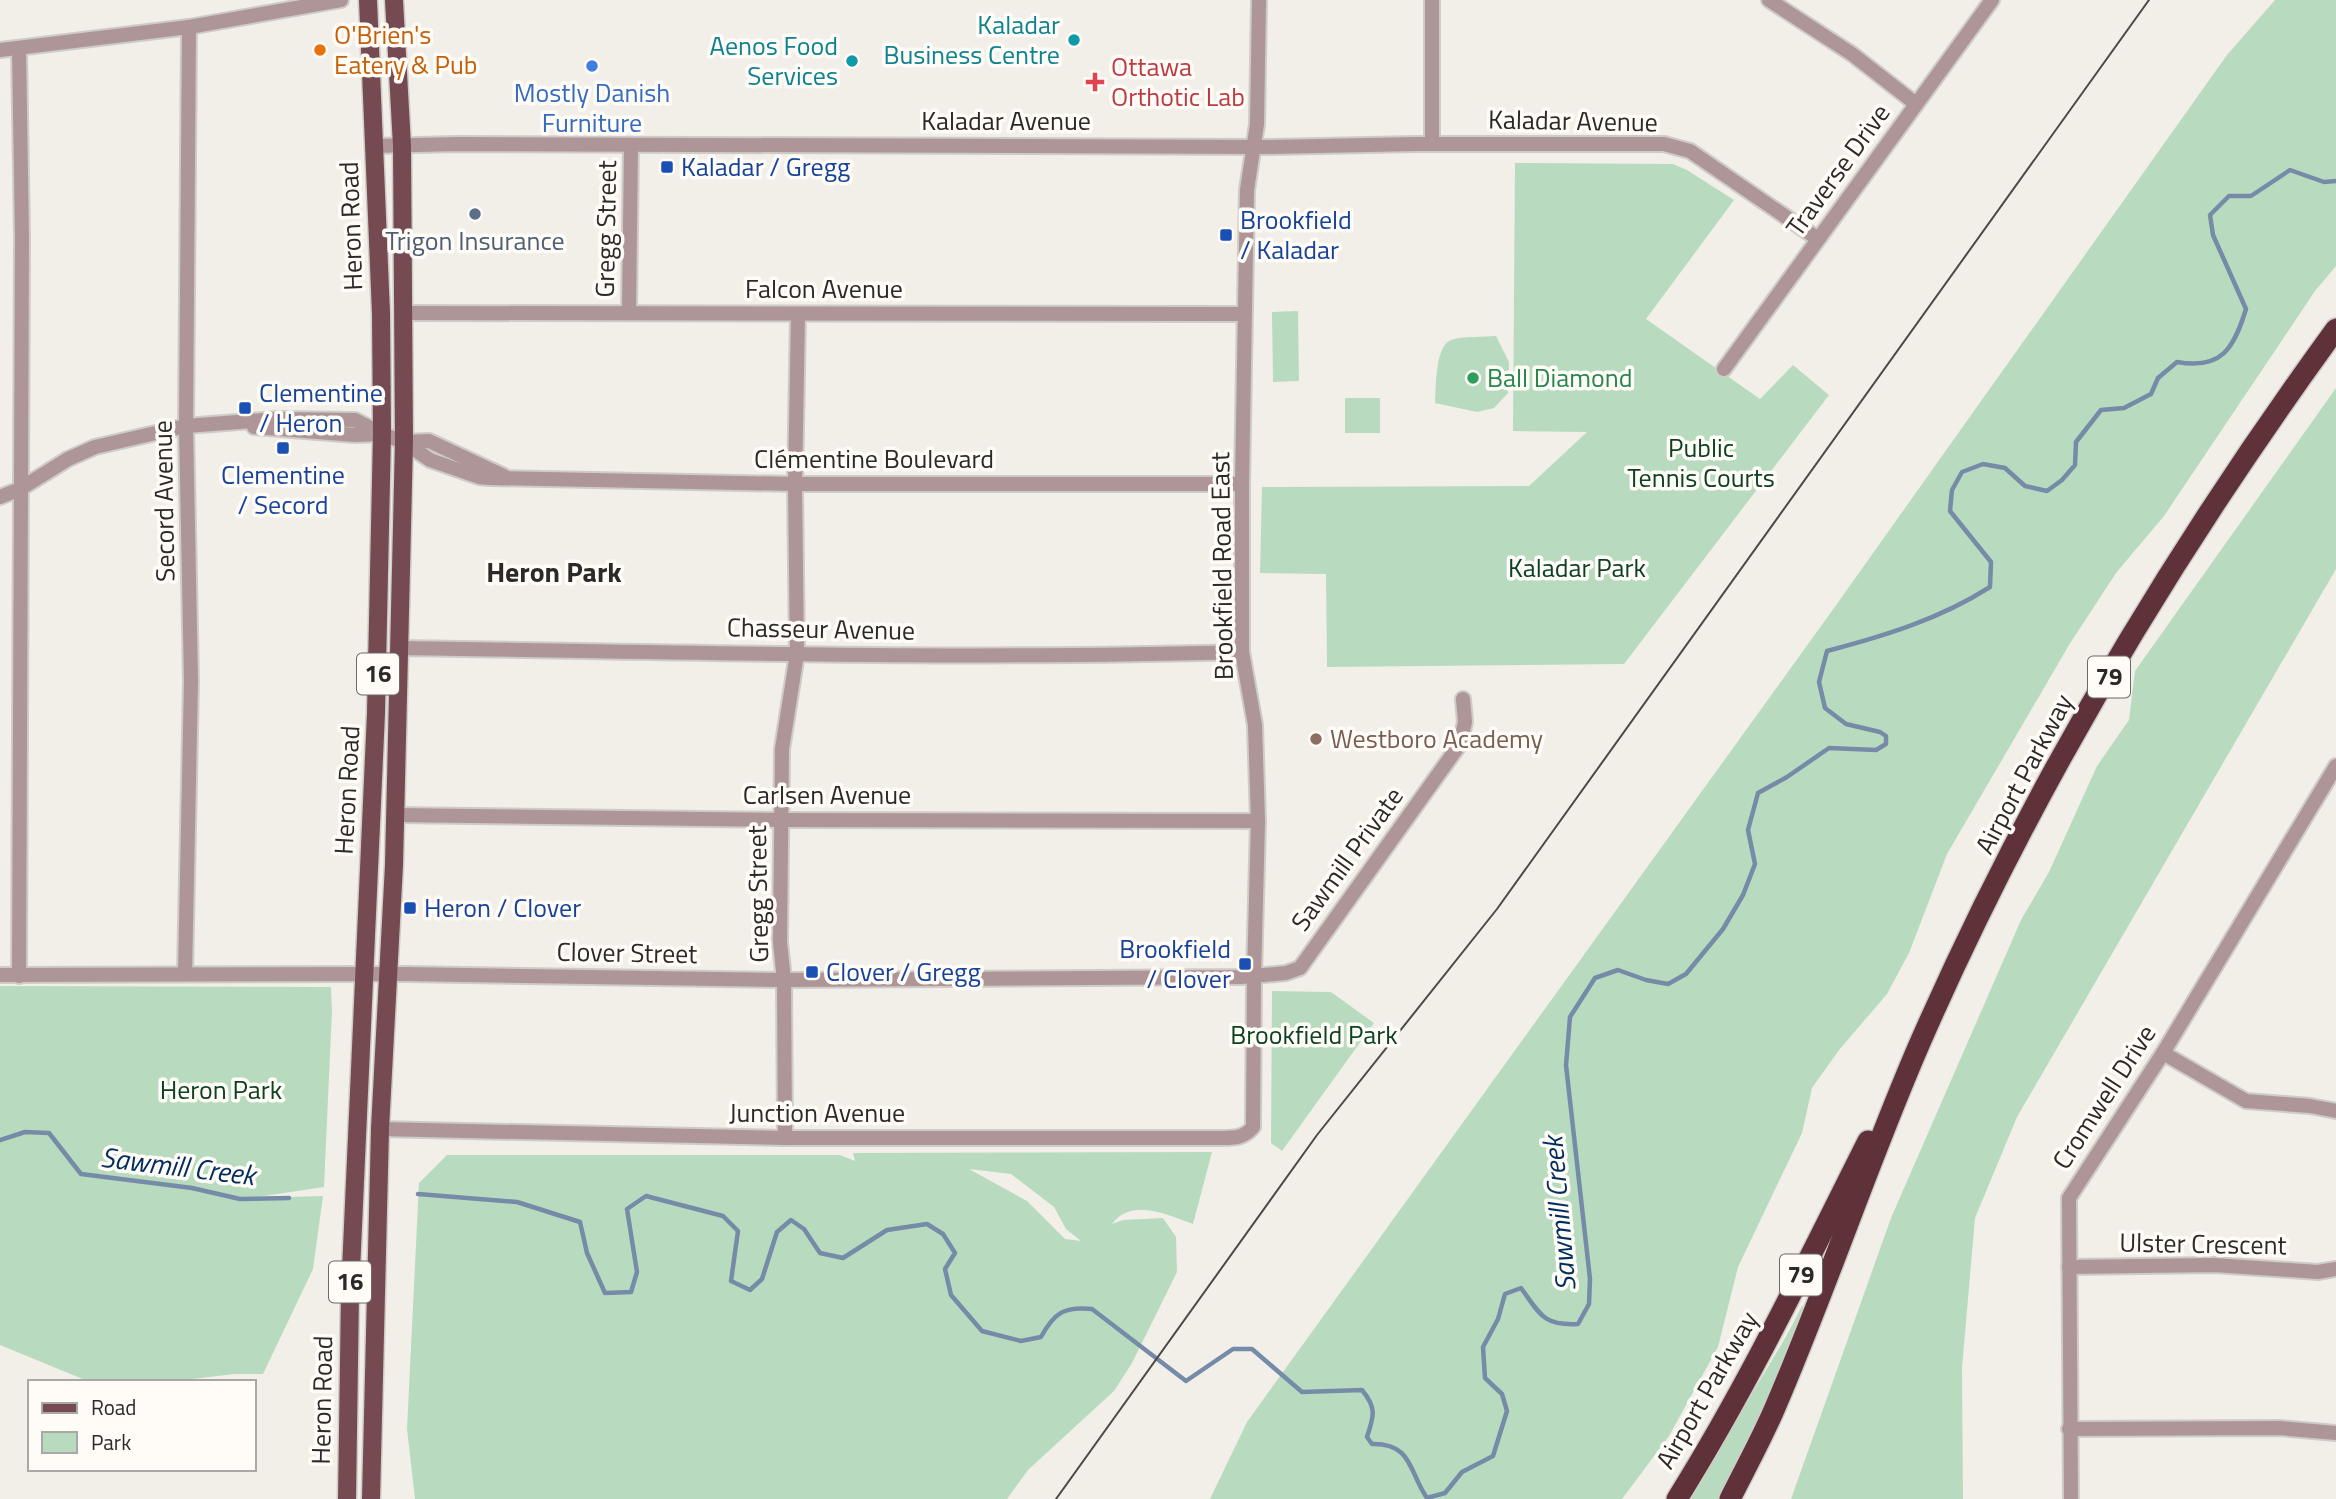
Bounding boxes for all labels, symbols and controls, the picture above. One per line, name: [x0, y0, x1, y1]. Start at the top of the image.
place label: Kaladar Business Centre: [884, 5, 1060, 74]
place label: O'Brien's Eatery & Pub: [334, 15, 477, 84]
place label: Aenos Food Services: [710, 26, 838, 95]
marker: Kaladar Business Centre: [1066, 32, 1082, 48]
marker: O'Brien's Eatery & Pub: [312, 42, 328, 58]
place label: Ottawa Orthotic Lab: [1111, 47, 1245, 116]
marker: Aenos Food Services: [844, 53, 860, 69]
marker: Mostly Danish Furniture: [584, 58, 600, 74]
marker: Ottawa Orthotic Lab: [1085, 72, 1105, 92]
place label: Mostly Danish Furniture: [514, 73, 670, 142]
street label: Traverse Drive: [1776, 95, 1899, 244]
street label: Kaladar Avenue: [1488, 100, 1658, 141]
street label: Kaladar Avenue: [921, 101, 1091, 140]
place label: Kaladar / Gregg: [681, 147, 850, 186]
marker: Kaladar / Gregg: [659, 159, 675, 175]
street label: Gregg Street: [585, 160, 626, 298]
street label: Heron Road: [329, 161, 372, 291]
place label: Brookfield / Kaladar: [1240, 200, 1352, 269]
marker: Trigon Insurance: [467, 206, 483, 222]
place label: Trigon Insurance: [385, 221, 565, 260]
marker: Brookfield / Kaladar: [1218, 227, 1234, 243]
street label: Falcon Avenue: [745, 269, 903, 308]
place label: Ball Diamond: [1487, 358, 1632, 397]
marker: Ball Diamond: [1465, 370, 1481, 386]
place label: Clementine / Heron: [259, 373, 383, 442]
marker: Clementine / Heron: [237, 400, 253, 416]
street label: Secord Avenue: [143, 420, 184, 582]
park label: Public Tennis Courts: [1627, 428, 1775, 497]
street label: Clémentine Boulevard: [754, 439, 994, 478]
marker: Clementine / Secord: [275, 440, 291, 456]
street label: Brookfield Road East: [1200, 452, 1243, 680]
place label: Clementine / Secord: [221, 455, 345, 524]
park label: Kaladar Park: [1508, 548, 1646, 587]
district label: Heron Park: [486, 550, 622, 593]
street label: Chasseur Avenue: [727, 607, 915, 650]
road number: 16: [357, 654, 399, 694]
road number: 79: [2088, 656, 2130, 698]
street label: Airport Parkway: [1965, 687, 2082, 861]
place label: Westboro Academy: [1330, 719, 1543, 758]
street label: Heron Road: [324, 725, 369, 855]
marker: Westboro Academy: [1308, 731, 1324, 747]
street label: Carlsen Avenue: [743, 775, 911, 814]
street label: Sawmill Private: [1281, 779, 1412, 939]
street label: Gregg Street: [737, 825, 778, 963]
place label: Heron / Clover: [424, 888, 581, 927]
marker: Heron / Clover: [402, 900, 418, 916]
place label: Brookfield / Clover: [1119, 929, 1231, 998]
street label: Clover Street: [556, 932, 698, 973]
place label: Clover / Gregg: [826, 952, 981, 991]
marker: Brookfield / Clover: [1237, 956, 1253, 972]
marker: Clover / Gregg: [804, 964, 820, 980]
park label: Brookfield Park: [1230, 1015, 1398, 1054]
street label: Cromwell Drive: [2042, 1017, 2165, 1177]
park label: Heron Park: [160, 1070, 282, 1109]
street label: Junction Avenue: [729, 1093, 905, 1132]
water label: Sawmill Creek: [1530, 1131, 1587, 1293]
water label: Sawmill Creek: [98, 1135, 261, 1197]
street label: Ulster Crescent: [2119, 1223, 2287, 1264]
road number: 79: [1780, 1254, 1822, 1296]
road number: 16: [329, 1262, 371, 1302]
street label: Airport Parkway: [1646, 1304, 1768, 1476]
street label: Heron Road: [301, 1335, 342, 1465]
legend: [28, 1380, 256, 1471]
text: Road: [91, 1391, 136, 1423]
text: Park: [91, 1426, 131, 1458]

